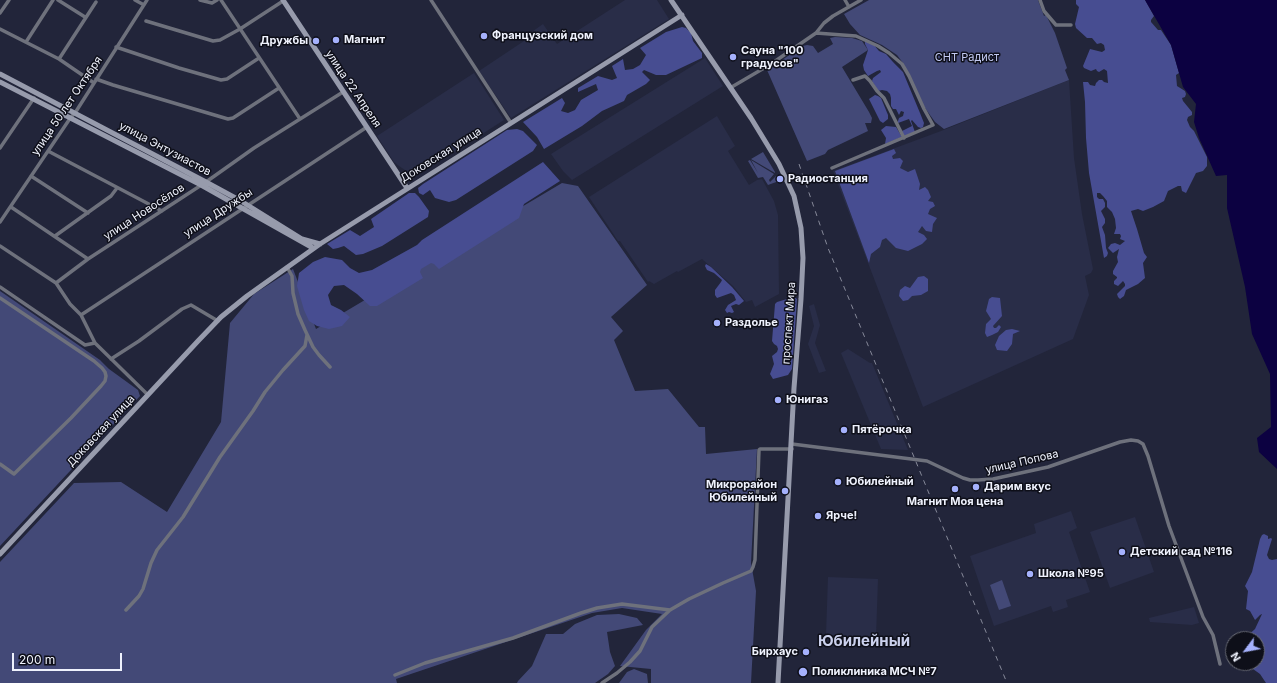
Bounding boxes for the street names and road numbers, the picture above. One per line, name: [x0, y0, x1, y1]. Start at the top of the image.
street label: улица 22 Апреля: [322, 48, 384, 130]
street label: улица 50 лет Октября: [29, 54, 105, 158]
street label: улица Энтузиастов: [117, 119, 213, 179]
street label: Доковская улица: [398, 125, 484, 185]
street label: улица Новосёлов: [101, 181, 187, 243]
street label: улица Дружбы: [181, 186, 255, 240]
street label: проспект Мира: [780, 281, 798, 365]
street label: Доковская улица: [64, 392, 138, 470]
street label: улица Попова: [984, 447, 1060, 477]

